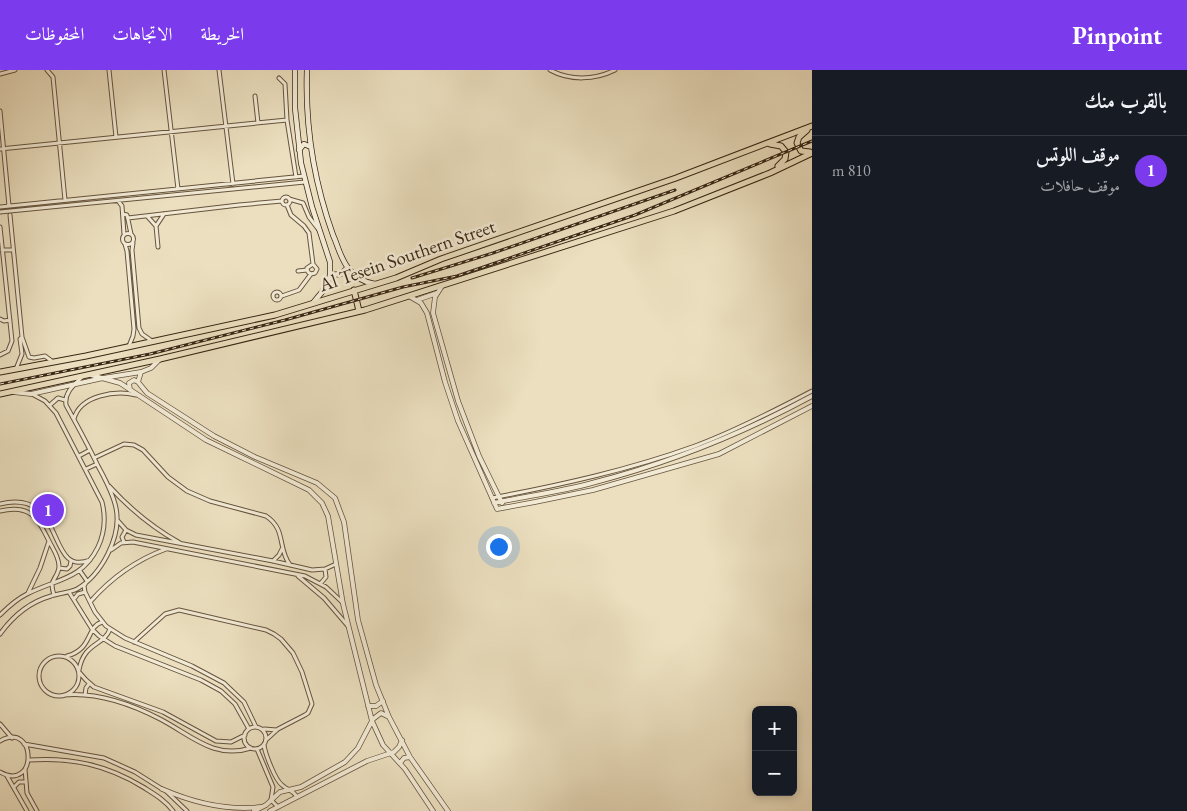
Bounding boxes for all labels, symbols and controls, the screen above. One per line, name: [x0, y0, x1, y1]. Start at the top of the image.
text: Pinpoint: [1072, 20, 1162, 51]
text: المحفوظات: [25, 22, 84, 45]
text: الاتجاهات: [112, 22, 172, 45]
text: الخريطة: [200, 22, 244, 45]
text: بالقرب منك: [1084, 87, 1167, 114]
text: موقف اللوتس: [1036, 142, 1120, 167]
text: 810 m: [832, 160, 871, 181]
text: 1: [1147, 160, 1155, 181]
text: موقف حافلات: [1040, 175, 1120, 196]
street label: Al Tesein Southern Street: [315, 214, 499, 298]
pin: 1: [32, 491, 64, 529]
your location: [486, 534, 512, 560]
map controls: [752, 706, 797, 796]
button: +: [752, 706, 797, 751]
button: −: [752, 751, 797, 796]

